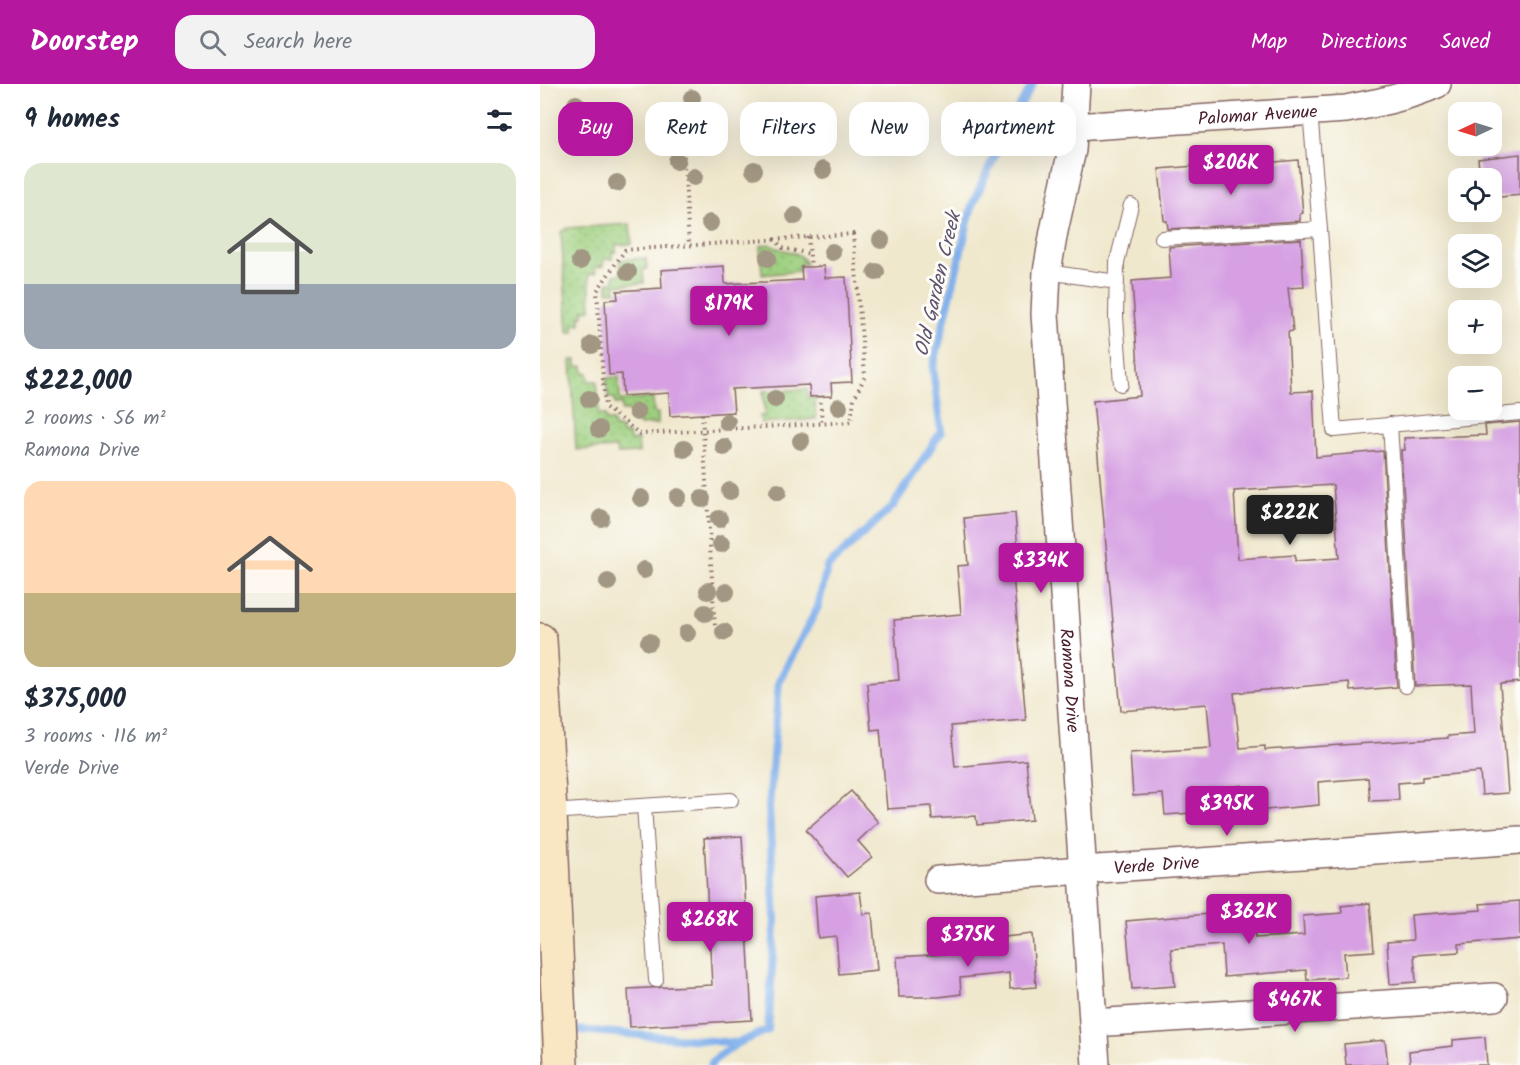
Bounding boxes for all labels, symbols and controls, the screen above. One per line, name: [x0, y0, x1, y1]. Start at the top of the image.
search box: [175, 15, 595, 69]
text: Doorstep: [30, 20, 139, 65]
text: Search here: [244, 25, 352, 60]
icon: search: [196, 26, 229, 59]
text: Map: [1251, 26, 1287, 59]
text: Directions: [1320, 26, 1407, 59]
text: Saved: [1440, 26, 1490, 59]
street label: Palomar Avenue: [1197, 98, 1318, 135]
text: 9 homes: [24, 99, 120, 141]
chip: Buy: [558, 102, 633, 156]
chip: Rent: [645, 102, 728, 156]
chip: Filters: [740, 102, 837, 156]
chip: New: [849, 102, 929, 156]
chip: Apartment: [941, 102, 1076, 156]
north arrow: [1448, 102, 1502, 156]
map controls: [1448, 102, 1502, 420]
icon: filters: [483, 104, 516, 137]
pin: $206K: [1189, 145, 1273, 196]
text: $206K: [1203, 148, 1259, 180]
button: locate: [1448, 168, 1502, 222]
icon: home: [216, 202, 324, 310]
water label: Old Garden Creek: [907, 207, 972, 360]
button: layers: [1448, 234, 1502, 288]
pin: $179K: [687, 286, 771, 337]
text: $179K: [704, 289, 754, 321]
button: +: [1448, 300, 1502, 354]
text: $222,000: [24, 361, 132, 403]
button: −: [1448, 366, 1502, 420]
text: 2 rooms · 56 m²: [24, 403, 166, 435]
text: Ramona Drive: [24, 435, 140, 467]
pin: $222K: [1248, 495, 1332, 546]
text: $222K: [1261, 498, 1319, 530]
icon: home: [216, 520, 324, 628]
pin: $334K: [999, 543, 1083, 594]
text: $334K: [1013, 546, 1069, 578]
street label: Ramona Drive: [1050, 627, 1086, 734]
text: $375,000: [24, 679, 126, 721]
text: 3 rooms · 116 m²: [24, 721, 167, 753]
text: Verde Drive: [24, 753, 119, 785]
pin: $395K: [1185, 786, 1269, 837]
text: $395K: [1199, 789, 1255, 821]
street label: Verde Drive: [1113, 849, 1200, 884]
pin: $362K: [1207, 894, 1291, 945]
text: $362K: [1220, 897, 1278, 929]
pin: $268K: [668, 902, 752, 953]
text: $268K: [681, 905, 739, 937]
pin: $375K: [926, 917, 1010, 968]
text: $375K: [941, 920, 995, 952]
pin: $467K: [1253, 982, 1337, 1033]
text: $467K: [1267, 985, 1323, 1017]

